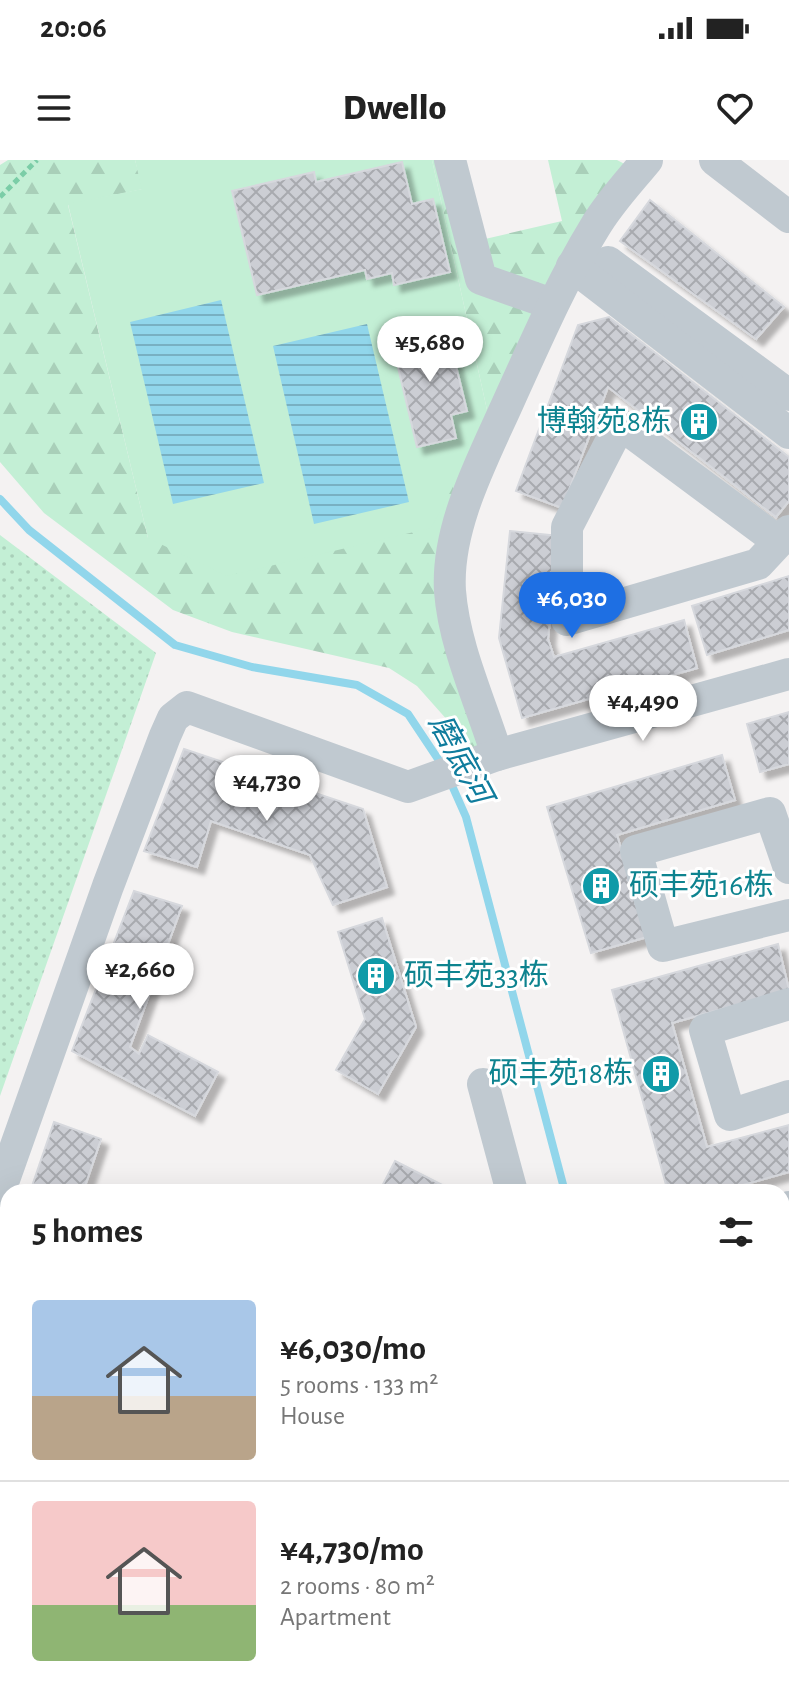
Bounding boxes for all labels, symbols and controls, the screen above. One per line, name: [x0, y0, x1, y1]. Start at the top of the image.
text: 20:06: [40, 13, 107, 43]
icon: menu: [32, 86, 76, 130]
icon: heart: [713, 86, 757, 130]
text: Dwello: [343, 90, 446, 126]
pin: ¥5,680: [365, 316, 495, 384]
text: ¥5,680: [395, 329, 465, 355]
building icon: 博翰苑8栋: [678, 401, 720, 443]
place label: 博翰苑8栋: [537, 405, 671, 437]
pin: ¥6,030: [507, 572, 637, 640]
text: ¥6,030: [537, 585, 607, 611]
pin: ¥4,490: [578, 675, 708, 743]
text: ¥4,490: [607, 688, 679, 714]
water label: 磨底河: [423, 709, 500, 814]
pin: ¥4,730: [202, 755, 332, 823]
text: ¥4,730: [233, 768, 301, 794]
building icon: 硕丰苑16栋: [580, 865, 622, 907]
place label: 硕丰苑16栋: [629, 869, 773, 901]
pin: ¥2,660: [75, 943, 205, 1011]
building icon: 硕丰苑33栋: [355, 955, 397, 997]
text: ¥2,660: [105, 956, 175, 982]
place label: 硕丰苑33栋: [404, 959, 549, 991]
building icon: 硕丰苑18栋: [640, 1053, 682, 1095]
place label: 硕丰苑18栋: [488, 1057, 633, 1089]
icon: filters: [714, 1210, 758, 1254]
text: 5 homes: [32, 1215, 143, 1249]
icon: home: [96, 1332, 192, 1428]
text: ¥6,030/mo: [280, 1332, 426, 1366]
text: 5 rooms · 133 m²: [280, 1372, 438, 1398]
text: House: [280, 1403, 345, 1429]
icon: home: [96, 1533, 192, 1629]
text: ¥4,730/mo: [280, 1533, 424, 1567]
text: 2 rooms · 80 m²: [280, 1573, 435, 1599]
text: Apartment: [280, 1604, 391, 1630]

